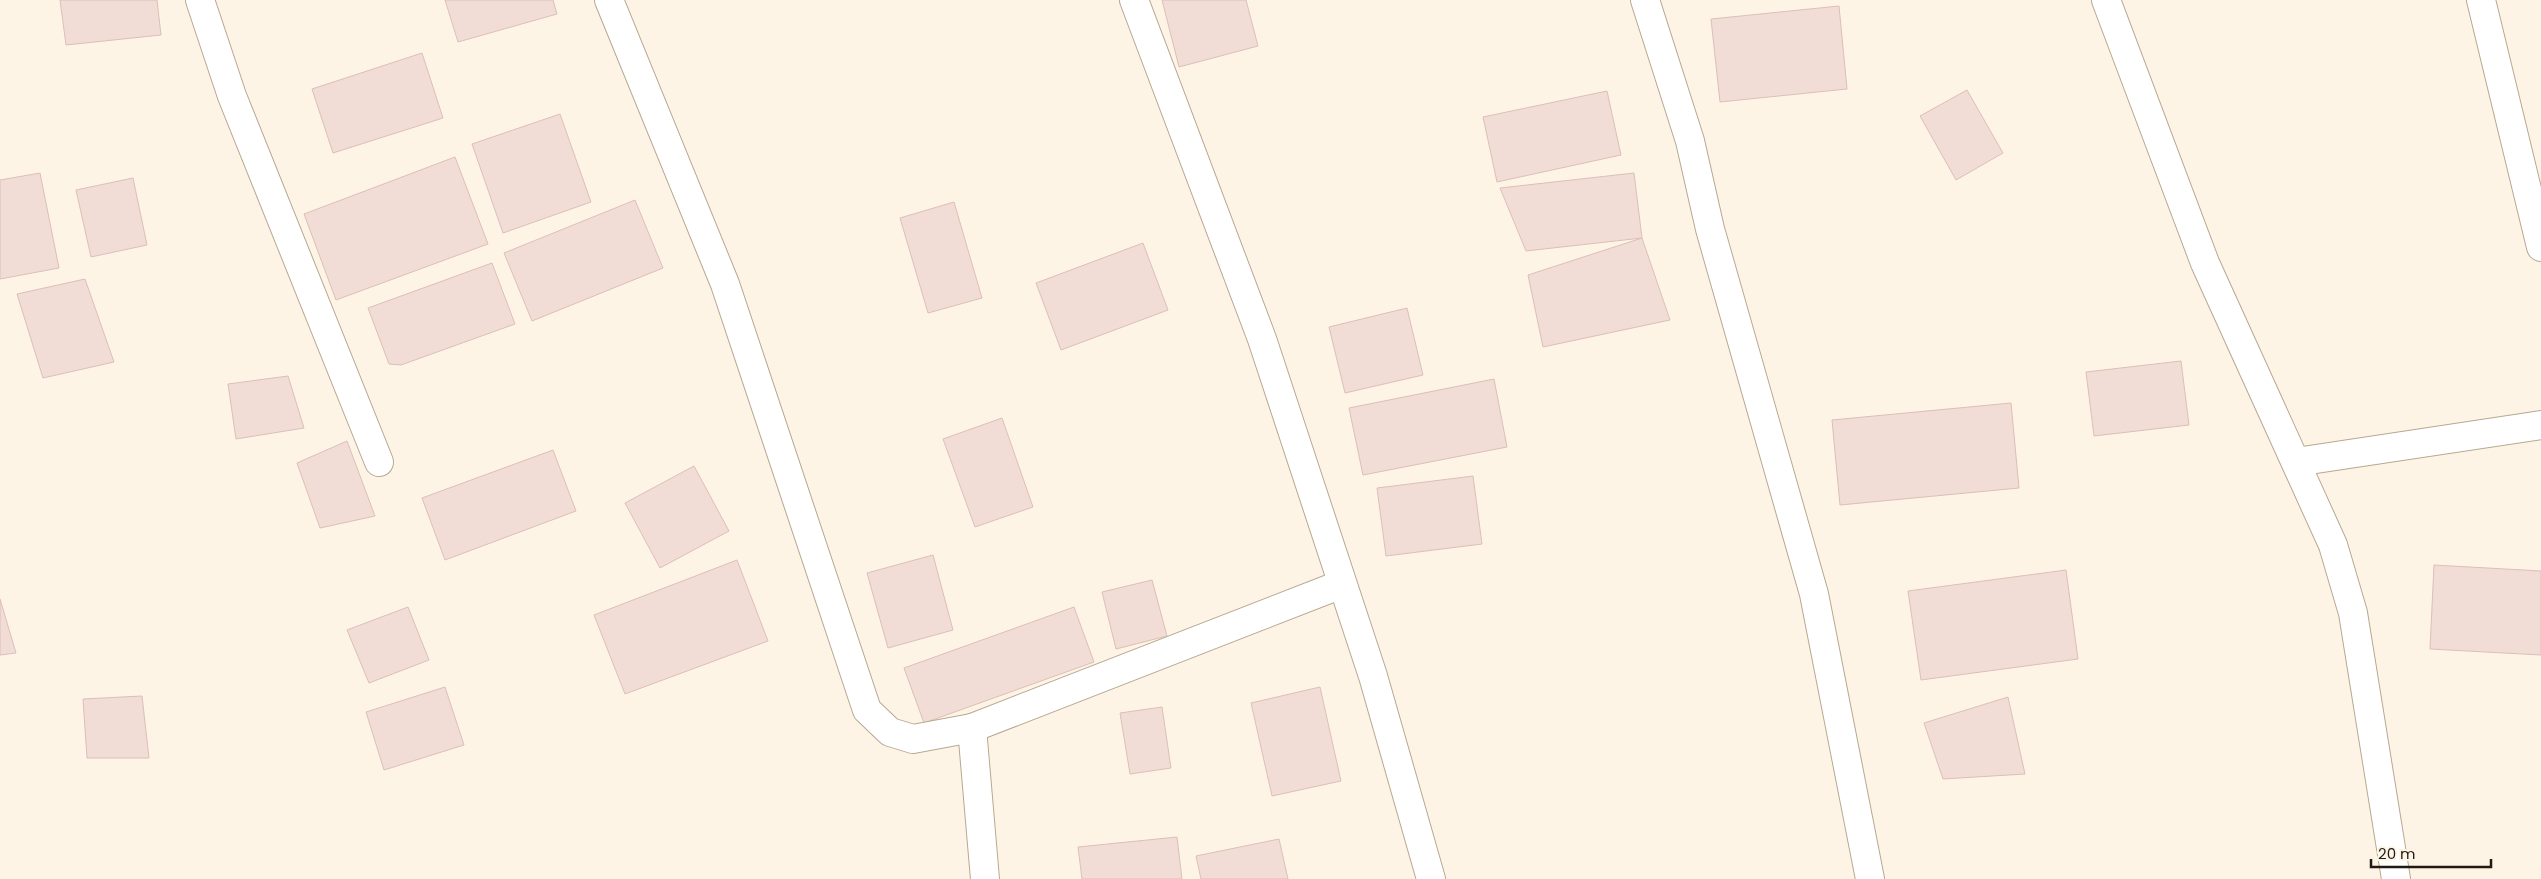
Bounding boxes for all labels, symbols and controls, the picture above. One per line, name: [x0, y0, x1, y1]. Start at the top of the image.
scale bar: [2371, 836, 2491, 868]
text: 20 m: [2378, 843, 2416, 864]

